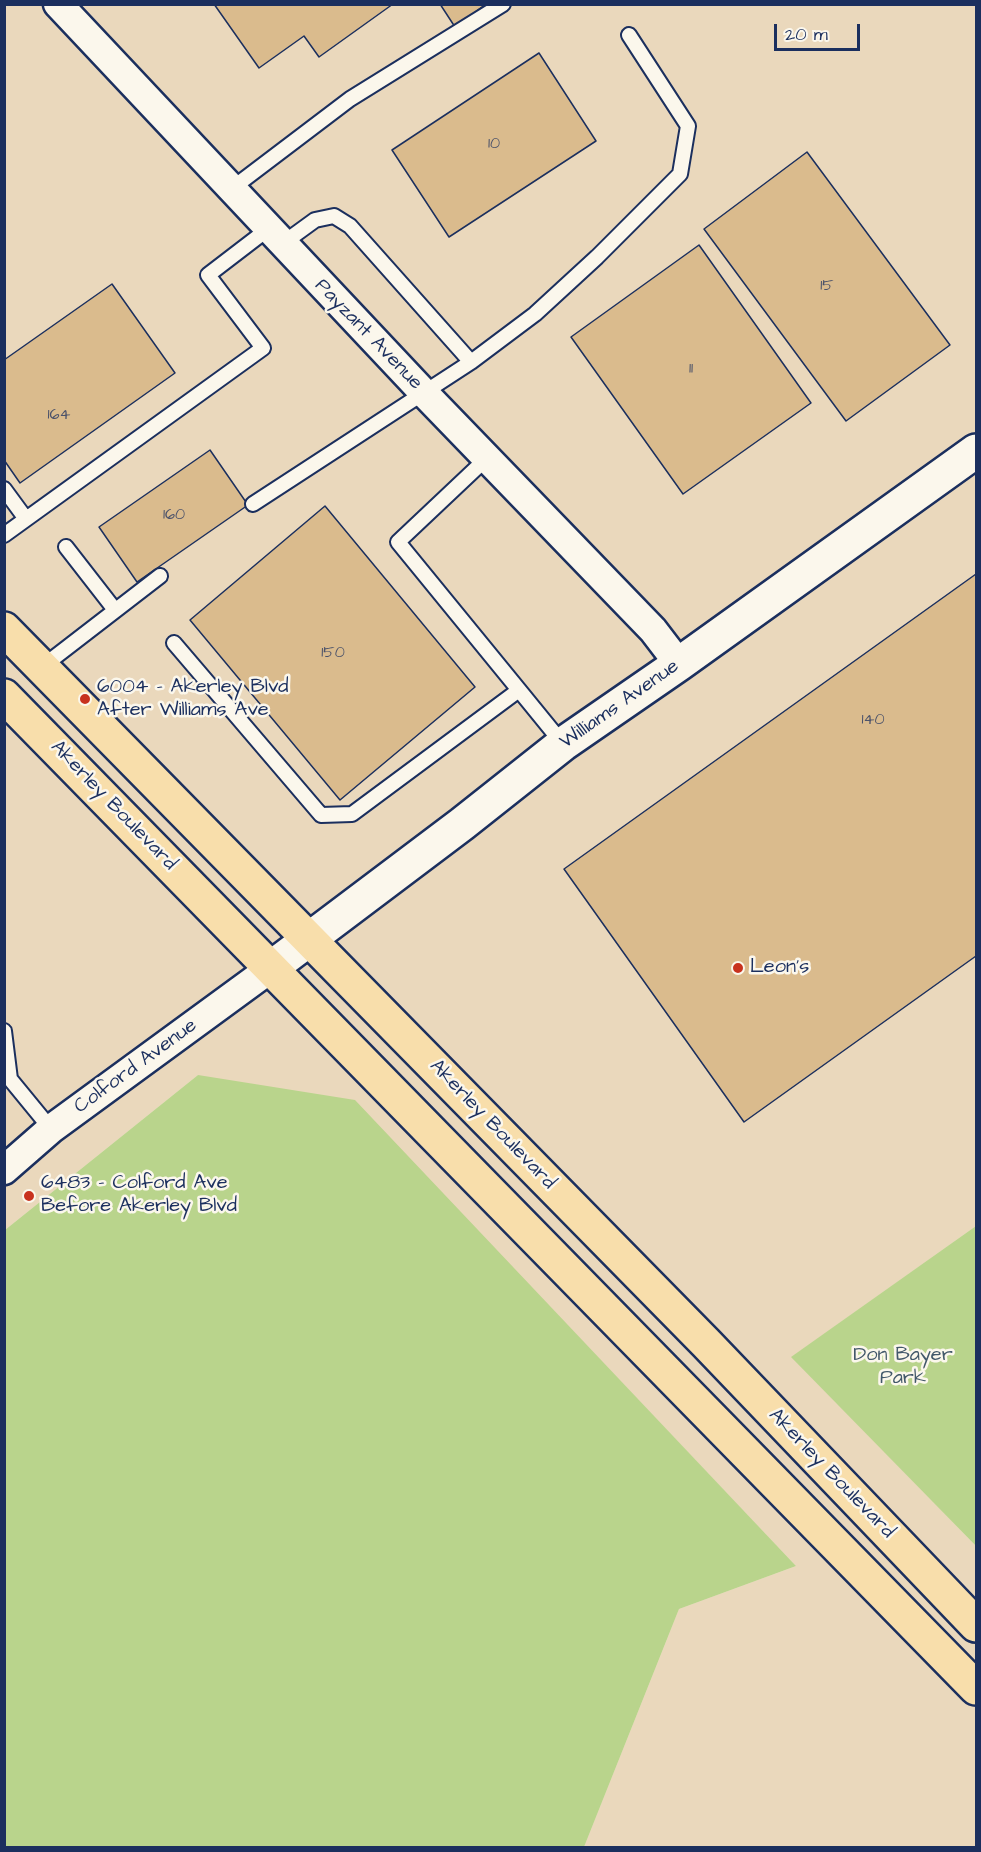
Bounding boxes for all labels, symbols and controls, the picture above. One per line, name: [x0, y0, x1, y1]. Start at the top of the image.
scale bar: [777, 12, 862, 50]
text: 20 m: [785, 22, 828, 47]
house number: 10: [488, 135, 500, 155]
street label: Payzant Avenue: [309, 274, 427, 396]
house number: 15: [820, 277, 834, 297]
house number: 11: [689, 360, 693, 380]
house number: 164: [48, 406, 70, 426]
house number: 160: [163, 506, 185, 526]
house number: 150: [321, 644, 345, 664]
street label: Williams Avenue: [556, 655, 684, 755]
place label: 6004 - Akerley Blvd After Williams Ave: [97, 676, 289, 723]
marker: 6004 - Akerley Blvd After Williams Ave: [78, 692, 92, 706]
house number: 140: [861, 711, 885, 731]
street label: Akerley Boulevard: [45, 736, 181, 876]
place label: Leon's: [750, 956, 809, 980]
marker: Leon's: [731, 961, 745, 975]
street label: Colford Avenue: [70, 1014, 202, 1120]
street label: Akerley Boulevard: [424, 1055, 560, 1195]
place label: 6483 - Colford Ave Before Akerley Blvd: [41, 1172, 237, 1219]
marker: 6483 - Colford Ave Before Akerley Blvd: [22, 1189, 36, 1203]
park label: Don Bayer Park: [853, 1344, 953, 1391]
street label: Akerley Boulevard: [763, 1404, 899, 1544]

